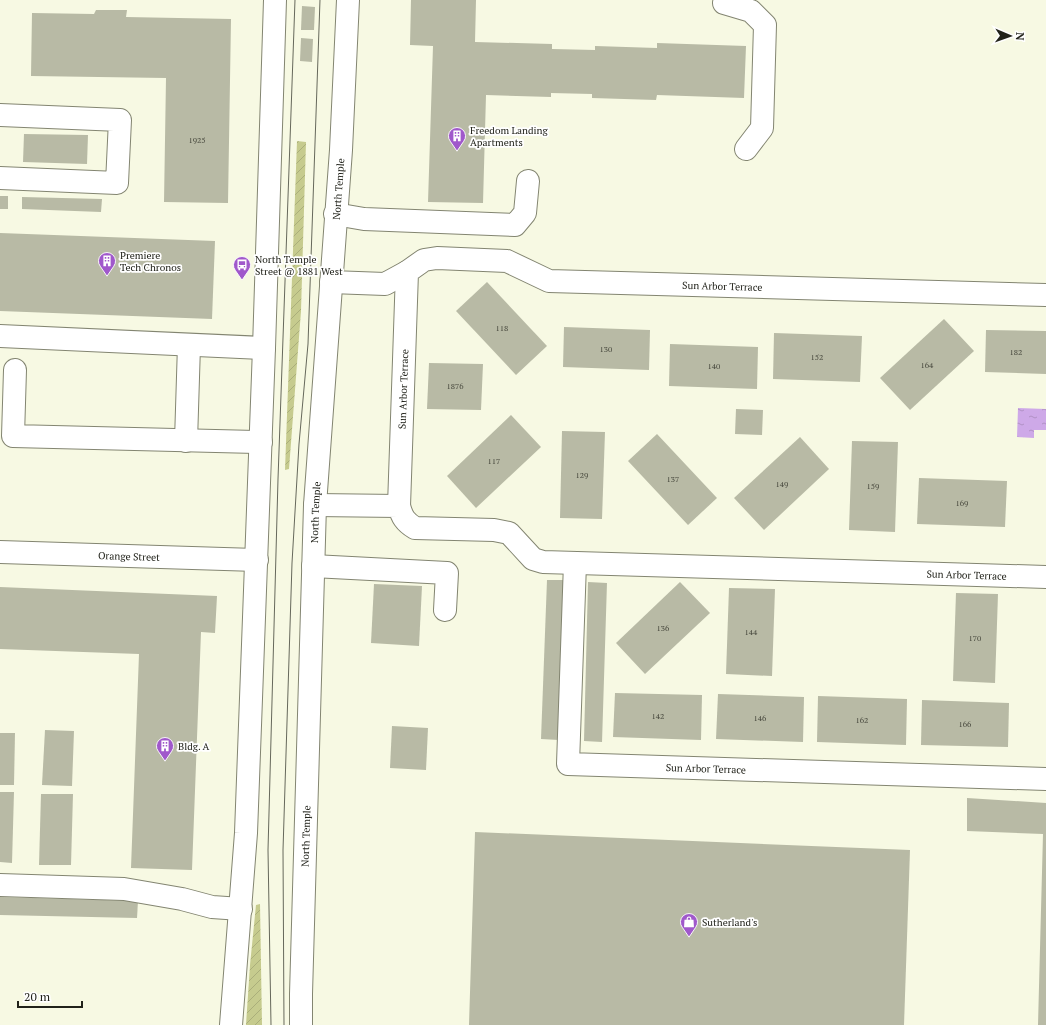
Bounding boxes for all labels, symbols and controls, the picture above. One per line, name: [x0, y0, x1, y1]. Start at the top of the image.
north arrow: [990, 16, 1030, 56]
text: N: [1013, 32, 1027, 41]
place label: Freedom Landing Apartments: [470, 124, 548, 149]
building icon: Freedom Landing Apartments: [447, 126, 467, 151]
house number: 1925: [188, 135, 206, 145]
street label: North Temple: [330, 158, 347, 220]
place label: Premiere Tech Chronos: [120, 249, 181, 274]
building icon: Premiere Tech Chronos: [97, 251, 117, 276]
place label: North Temple Street @ 1881 West: [255, 253, 343, 278]
bus stop icon: North Temple Street @ 1881 West: [232, 255, 252, 280]
street label: Sun Arbor Terrace: [682, 279, 762, 294]
house number: 118: [496, 323, 508, 333]
house number: 130: [600, 344, 612, 354]
house number: 182: [1010, 347, 1022, 357]
street label: Sun Arbor Terrace: [396, 349, 411, 429]
house number: 152: [811, 352, 823, 362]
house number: 164: [921, 360, 934, 370]
house number: 140: [708, 361, 720, 371]
house number: 1876: [446, 381, 464, 391]
house number: 117: [488, 456, 500, 466]
house number: 129: [576, 470, 588, 480]
house number: 137: [667, 474, 679, 484]
house number: 149: [776, 479, 788, 489]
street label: North Temple: [308, 481, 324, 543]
house number: 159: [867, 481, 879, 491]
house number: 169: [956, 498, 968, 508]
street label: Orange Street: [98, 549, 160, 564]
street label: Sun Arbor Terrace: [926, 567, 1007, 583]
house number: 136: [657, 623, 670, 633]
house number: 144: [745, 627, 758, 637]
house number: 170: [969, 633, 981, 643]
house number: 142: [652, 711, 664, 721]
house number: 146: [754, 713, 767, 723]
house number: 162: [856, 715, 868, 725]
house number: 166: [959, 719, 972, 729]
building icon: Bldg. A: [155, 736, 175, 761]
place label: Bldg. A: [178, 740, 210, 753]
street label: Sun Arbor Terrace: [666, 761, 746, 777]
street label: North Temple: [299, 805, 313, 867]
shop icon: Sutherland's: [679, 912, 699, 937]
place label: Sutherland's: [702, 916, 757, 929]
scale bar: [18, 983, 82, 1009]
text: 20 m: [24, 989, 51, 1004]

